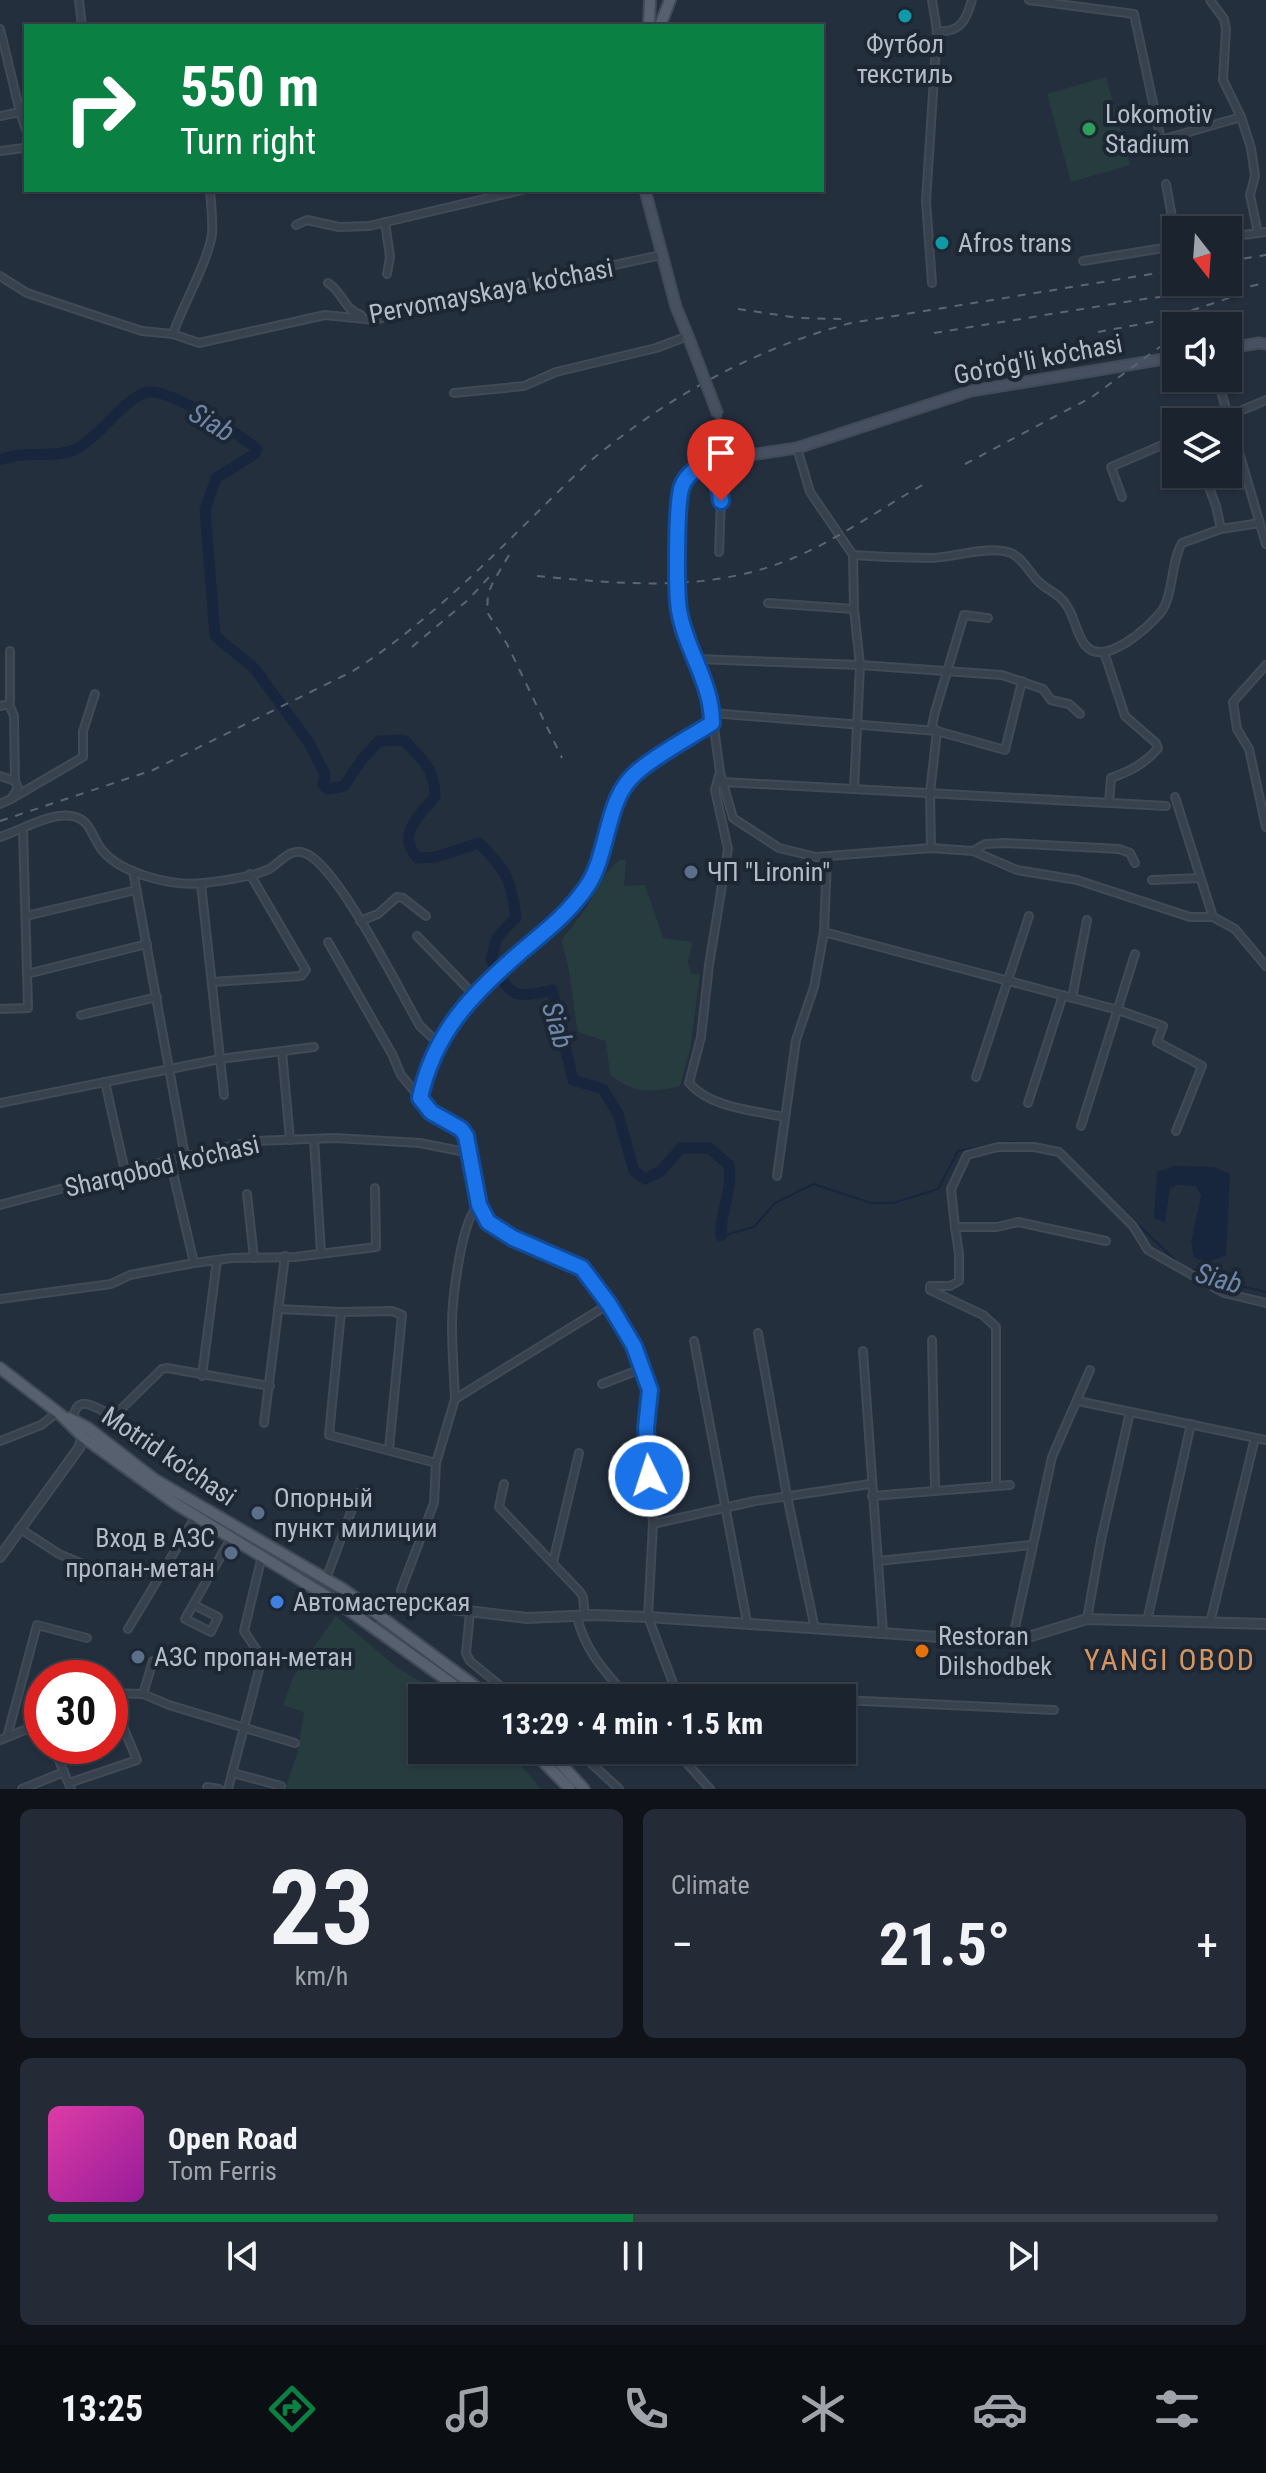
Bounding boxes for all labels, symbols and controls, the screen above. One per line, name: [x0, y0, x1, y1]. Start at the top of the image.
marker: Футбол текстиль: [896, 7, 914, 25]
place label: Футбол текстиль: [857, 29, 953, 89]
text: 550 m: [180, 54, 319, 120]
icon: right: [48, 56, 152, 160]
place label: Lokomotiv Stadium: [1105, 99, 1213, 159]
marker: Lokomotiv Stadium: [1080, 120, 1098, 138]
text: Turn right: [180, 121, 316, 163]
north arrow: [1162, 216, 1242, 296]
map controls: [1162, 216, 1242, 488]
place label: Afros trans: [958, 228, 1072, 258]
marker: Afros trans: [933, 234, 951, 252]
street label: Pervomayskaya ko'chasi: [367, 253, 615, 329]
button: sound: [1162, 312, 1242, 392]
street label: Go'ro'g'li ko'chasi: [951, 328, 1125, 390]
water label: Siab: [183, 396, 240, 449]
button: layers: [1162, 408, 1242, 488]
pin: [687, 419, 755, 501]
icon: arrive: [699, 431, 743, 475]
place label: ЧП "Lironin": [707, 857, 830, 887]
marker: ЧП "Lironin": [682, 863, 700, 881]
water label: Siab: [535, 998, 580, 1052]
street label: Sharqobod ko'chasi: [62, 1129, 262, 1203]
water label: Siab: [1192, 1256, 1246, 1301]
street label: Motrid ko'chasi: [96, 1400, 242, 1512]
position arrow: [607, 1434, 691, 1518]
place label: Опорный пункт милиции: [274, 1483, 437, 1543]
marker: Опорный пункт милиции: [249, 1504, 267, 1522]
place label: Вход в АЗС пропан-метан: [65, 1523, 215, 1583]
marker: Вход в АЗС пропан-метан: [222, 1544, 240, 1562]
place label: Автомастерская: [293, 1587, 470, 1617]
marker: Автомастерская: [268, 1593, 286, 1611]
place label: Restoran Dilshodbek: [938, 1621, 1052, 1681]
place label: АЗС пропан-метан: [154, 1642, 353, 1672]
marker: Restoran Dilshodbek: [913, 1642, 931, 1660]
district label: YANGI OBOD: [1084, 1642, 1256, 1677]
marker: АЗС пропан-метан: [129, 1648, 147, 1666]
speed limit sign: 30: [24, 1660, 128, 1764]
text: 13:29 · 4 min · 1.5 km: [501, 1706, 763, 1741]
text: 23: [269, 1848, 374, 1969]
text: Climate: [671, 1870, 750, 1900]
text: 21.5°: [879, 1909, 1010, 1980]
text: −: [671, 1919, 693, 1971]
text: +: [1196, 1919, 1218, 1971]
text: km/h: [295, 1961, 348, 1991]
text: Open Road: [168, 2121, 298, 2156]
text: Tom Ferris: [168, 2156, 277, 2186]
icon: previous: [221, 2234, 265, 2278]
icon: pause: [611, 2234, 655, 2278]
icon: next: [1001, 2234, 1045, 2278]
icon: directions: [264, 2381, 320, 2437]
icon: music: [441, 2381, 497, 2437]
icon: phone: [618, 2381, 674, 2437]
icon: climate: [795, 2381, 851, 2437]
icon: car: [972, 2381, 1028, 2437]
icon: filters: [1149, 2381, 1205, 2437]
text: 13:25: [61, 2388, 143, 2430]

